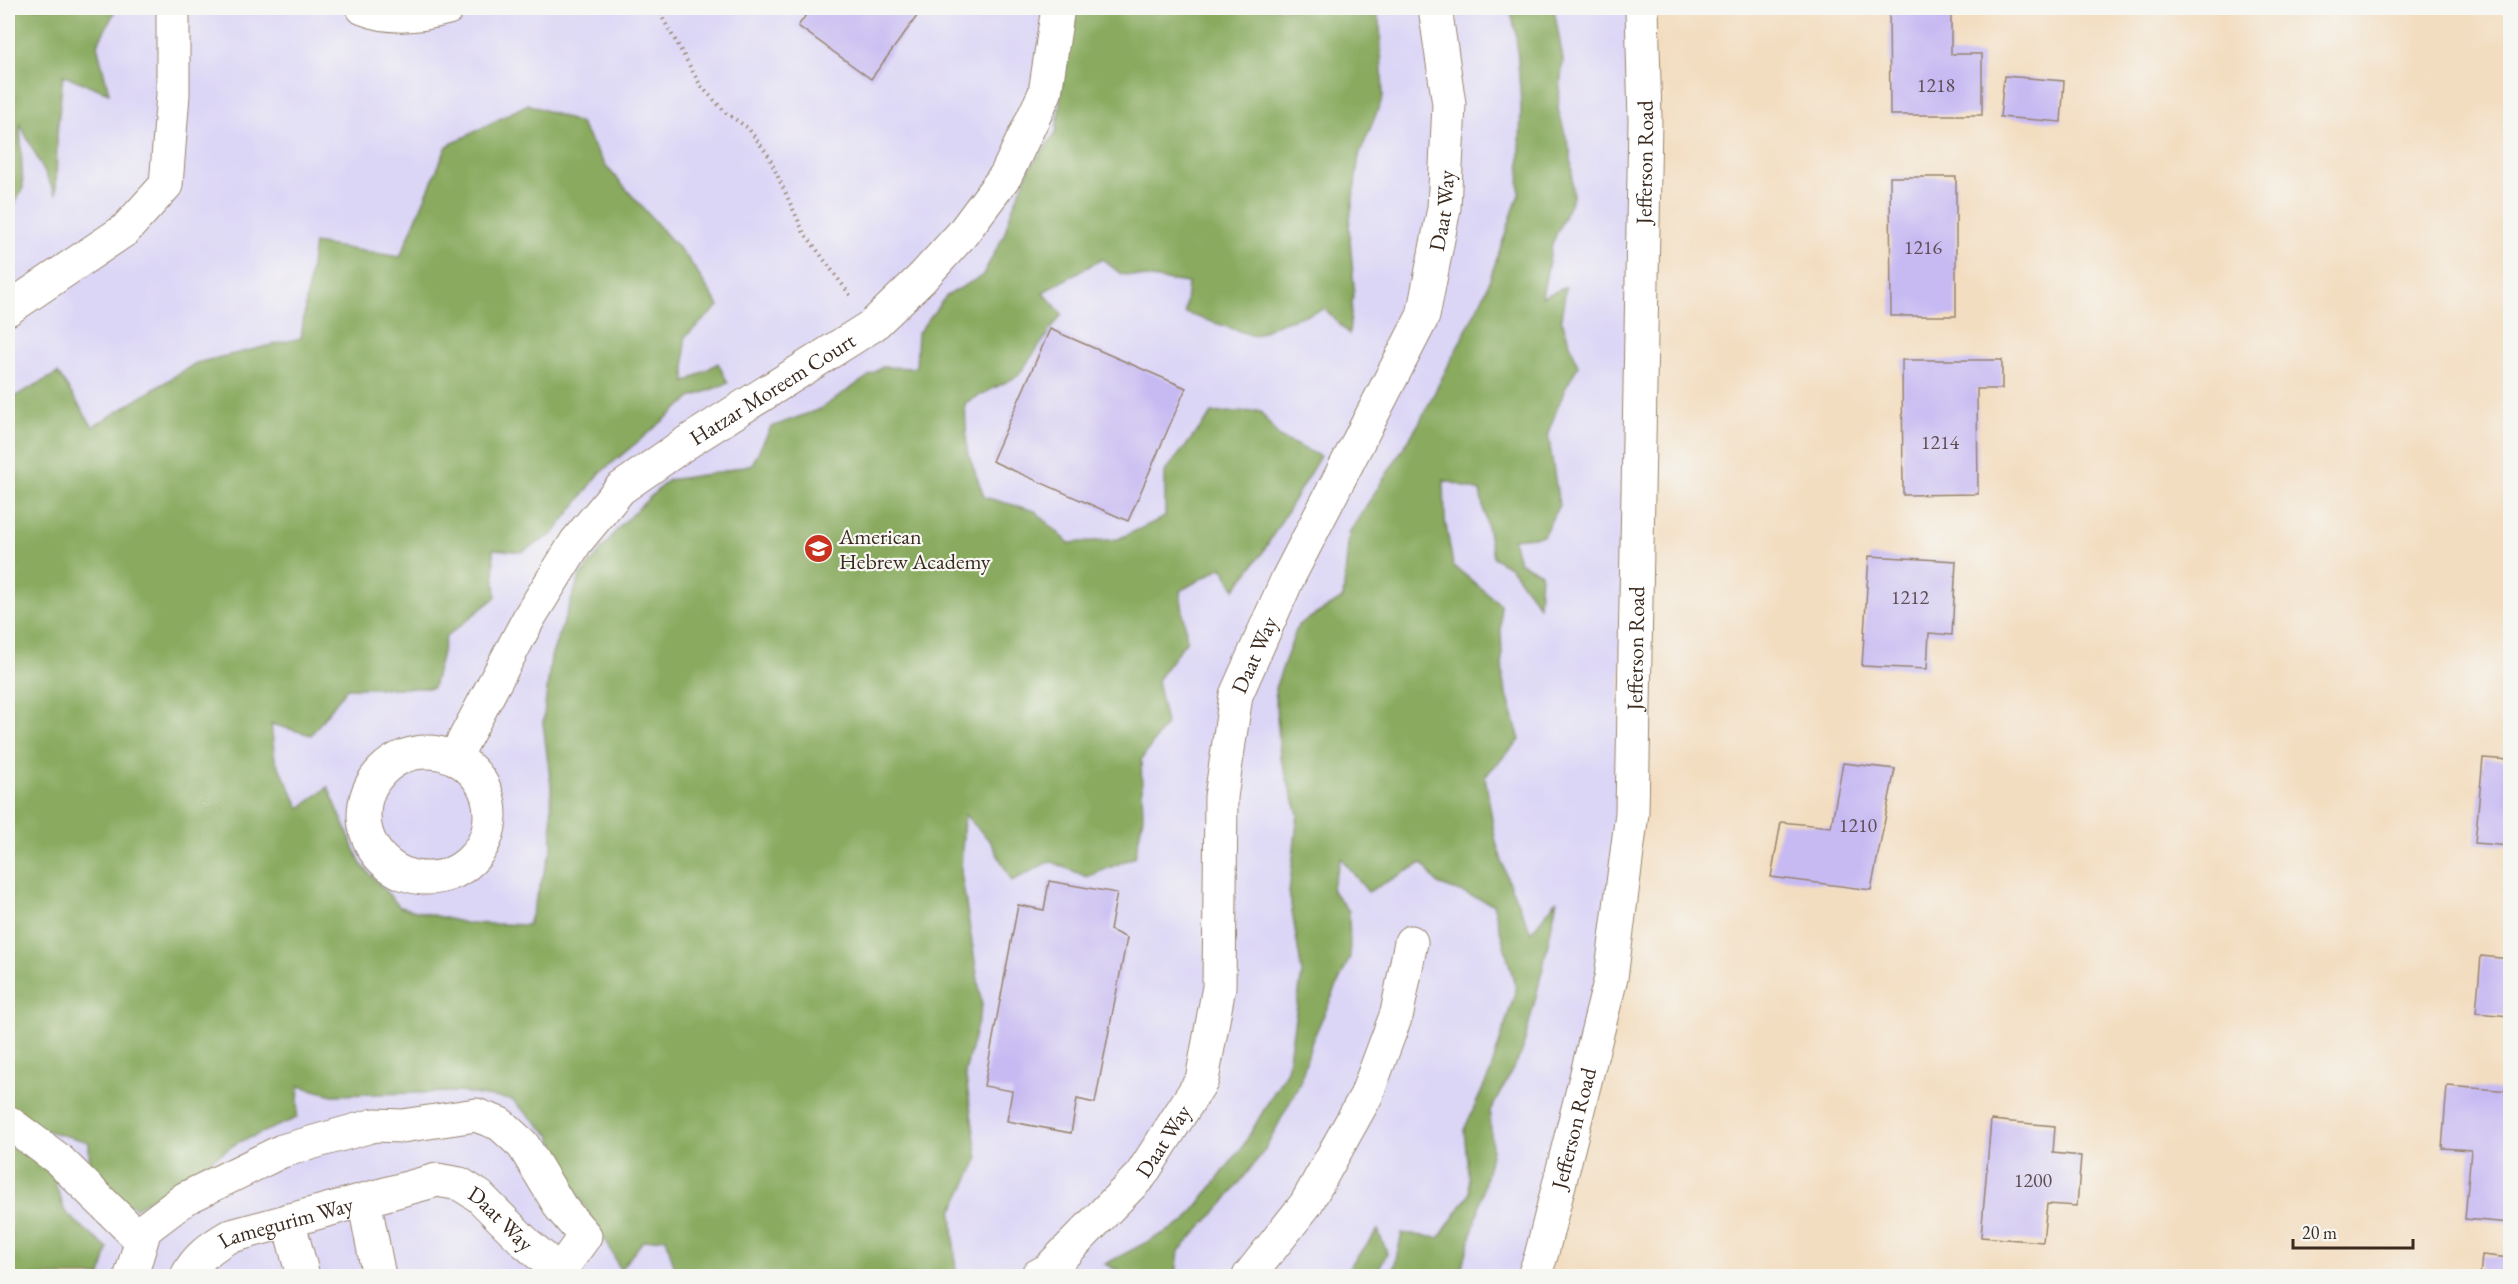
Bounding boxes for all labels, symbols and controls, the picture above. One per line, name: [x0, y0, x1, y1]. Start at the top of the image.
house number: 1218: [1917, 72, 1955, 98]
street label: Jefferson Road: [1629, 99, 1660, 227]
street label: Daat Way: [1421, 169, 1460, 254]
house number: 1216: [1904, 234, 1943, 260]
street label: Hatzar Moreem Court: [684, 325, 861, 452]
house number: 1214: [1921, 429, 1960, 455]
place label: American Hebrew Academy: [838, 522, 991, 576]
school or university icon: American Hebrew Academy: [802, 533, 834, 565]
house number: 1212: [1891, 584, 1930, 610]
street label: Jefferson Road: [1619, 585, 1651, 713]
street label: Daat Way: [1224, 611, 1284, 698]
house number: 1210: [1839, 812, 1878, 838]
street label: Jefferson Road: [1543, 1064, 1603, 1194]
street label: Daat Way: [1129, 1098, 1197, 1183]
house number: 1200: [2014, 1167, 2053, 1193]
street label: Daat Way: [463, 1179, 540, 1258]
street label: Lamegurim Way: [212, 1189, 357, 1255]
scale bar: [2293, 1212, 2413, 1250]
text: 20 m: [2302, 1221, 2337, 1244]

